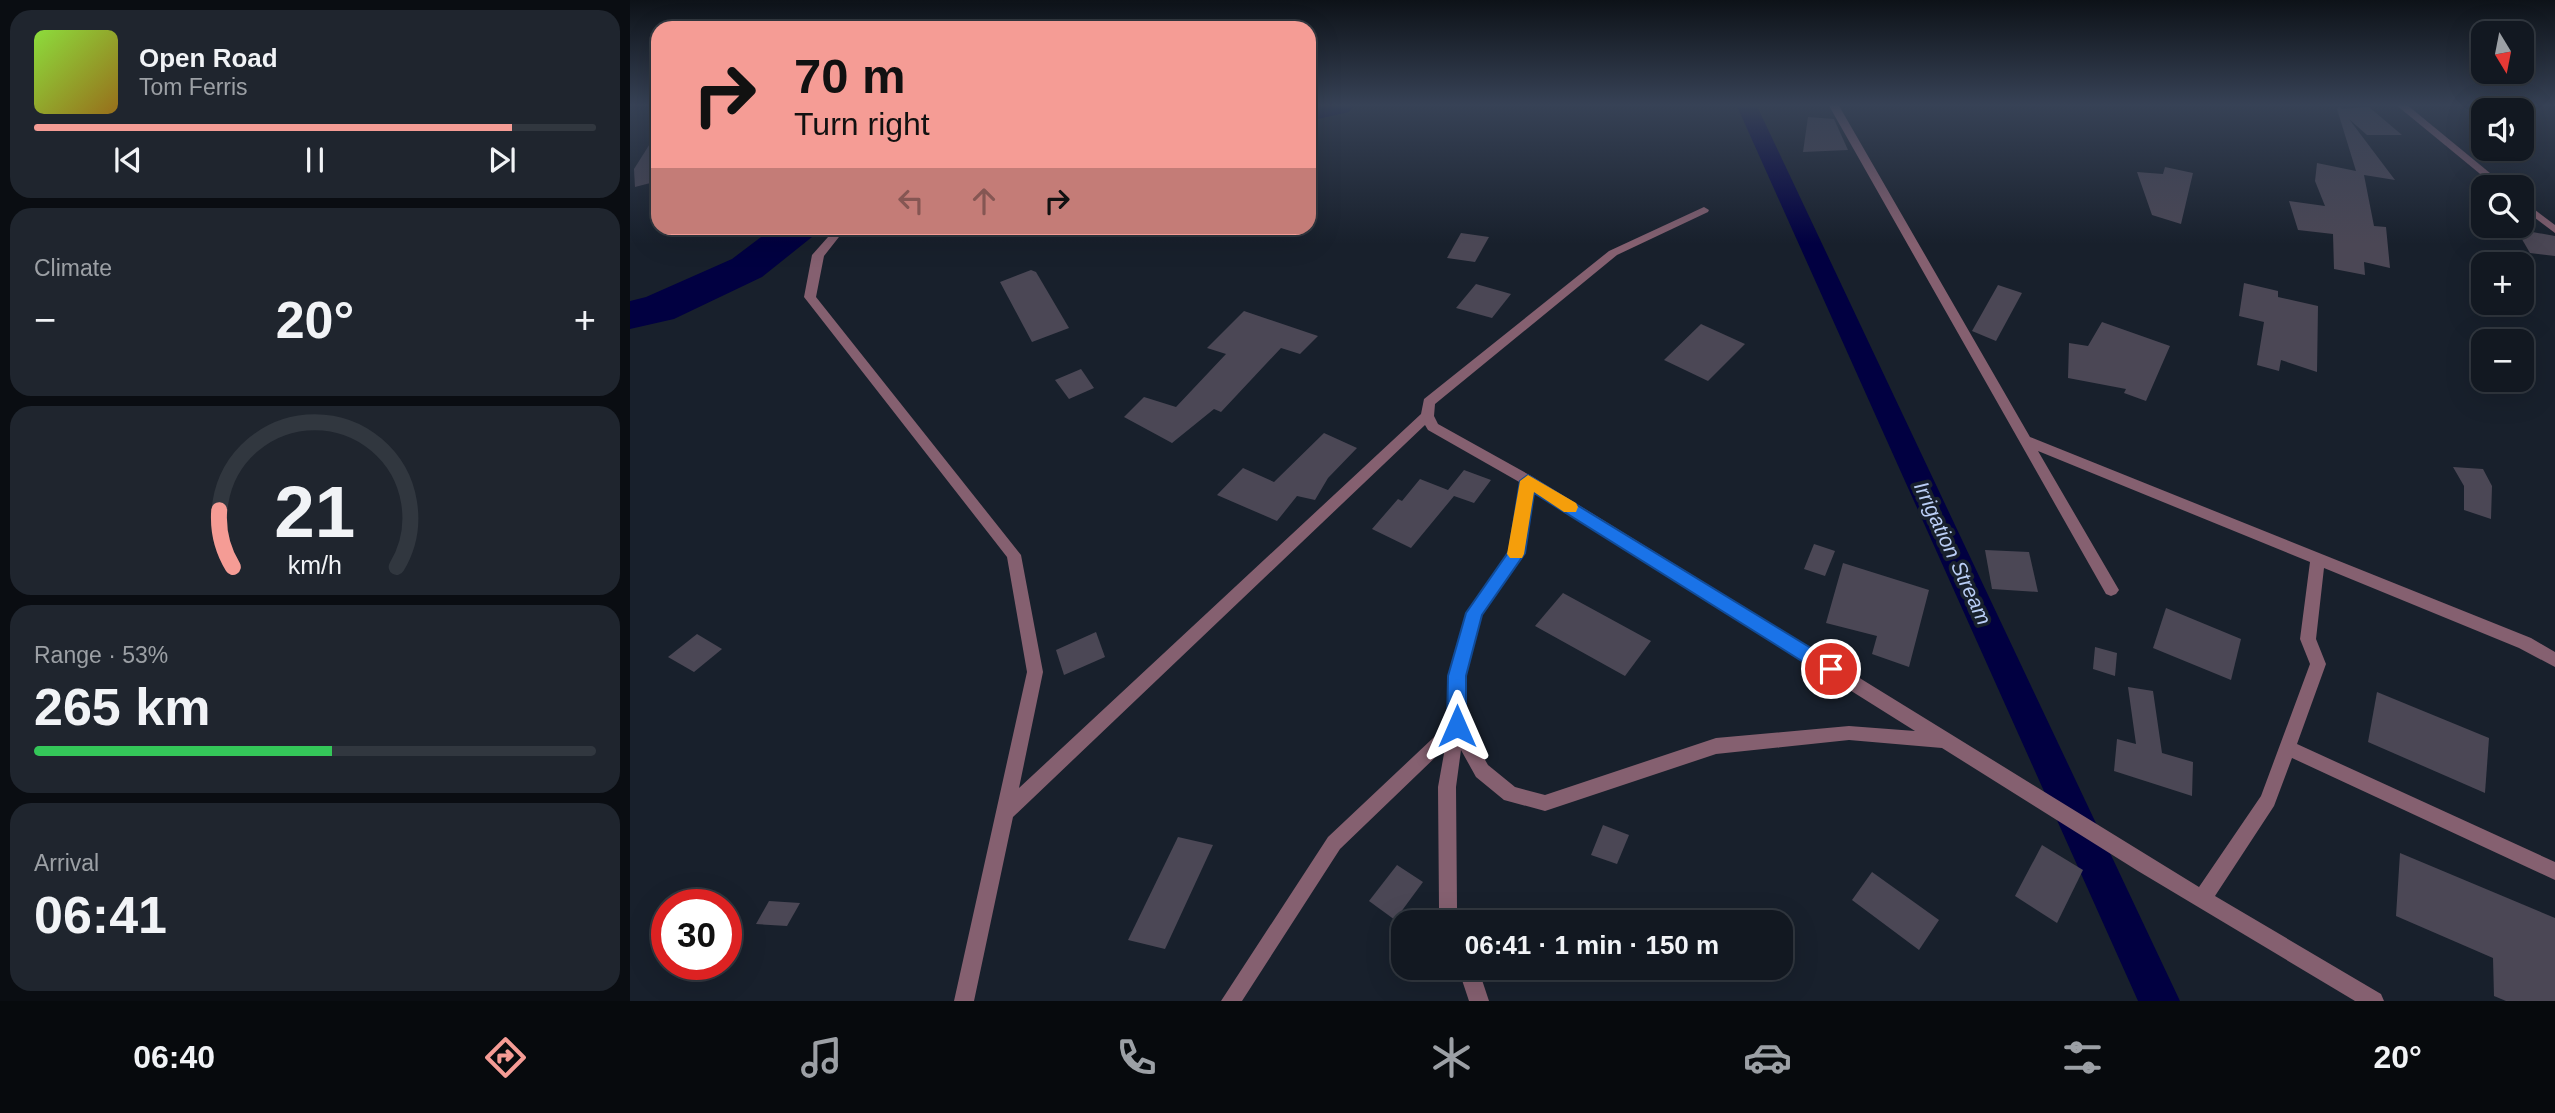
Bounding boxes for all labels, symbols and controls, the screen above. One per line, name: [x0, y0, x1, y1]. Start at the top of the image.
north arrow: [2471, 21, 2534, 84]
map controls: [2471, 21, 2534, 392]
text: Open Road: [139, 43, 278, 73]
icon: right: [679, 49, 770, 140]
text: 70 m: [794, 49, 906, 103]
text: Tom Ferris: [139, 74, 248, 100]
button: sound: [2471, 98, 2534, 161]
text: Turn right: [794, 106, 930, 142]
icon: previous: [109, 141, 147, 179]
icon: pause: [296, 141, 334, 179]
icon: next: [483, 141, 521, 179]
button: search: [2471, 175, 2534, 238]
icon: left: [892, 182, 930, 220]
icon: ahead: [965, 182, 1003, 220]
icon: right: [1038, 182, 1076, 220]
button: +: [2471, 252, 2534, 315]
text: Climate: [34, 255, 112, 281]
text: 20°: [276, 291, 354, 349]
text: −: [34, 299, 56, 341]
text: +: [574, 299, 596, 341]
button: −: [2471, 329, 2534, 392]
text: 21: [275, 471, 355, 552]
water label: Irrigation Stream: [1910, 478, 1996, 628]
text: km/h: [288, 550, 342, 578]
pin: [1801, 639, 1861, 699]
text: Range · 53%: [34, 642, 168, 668]
icon: arrive: [1812, 650, 1850, 688]
text: 265 km: [34, 678, 210, 736]
position arrow: [1420, 689, 1494, 763]
text: Arrival: [34, 850, 99, 876]
text: 06:41: [34, 886, 167, 944]
speed limit sign: 30: [651, 889, 742, 980]
text: 06:41 · 1 min · 150 m: [1465, 930, 1719, 960]
icon: directions: [481, 1033, 530, 1082]
icon: music: [797, 1033, 846, 1082]
icon: phone: [1112, 1033, 1161, 1082]
icon: climate: [1427, 1033, 1476, 1082]
icon: car: [1743, 1033, 1792, 1082]
icon: filters: [2058, 1033, 2107, 1082]
text: 06:40: [133, 1039, 215, 1075]
text: 20°: [2373, 1039, 2422, 1075]

